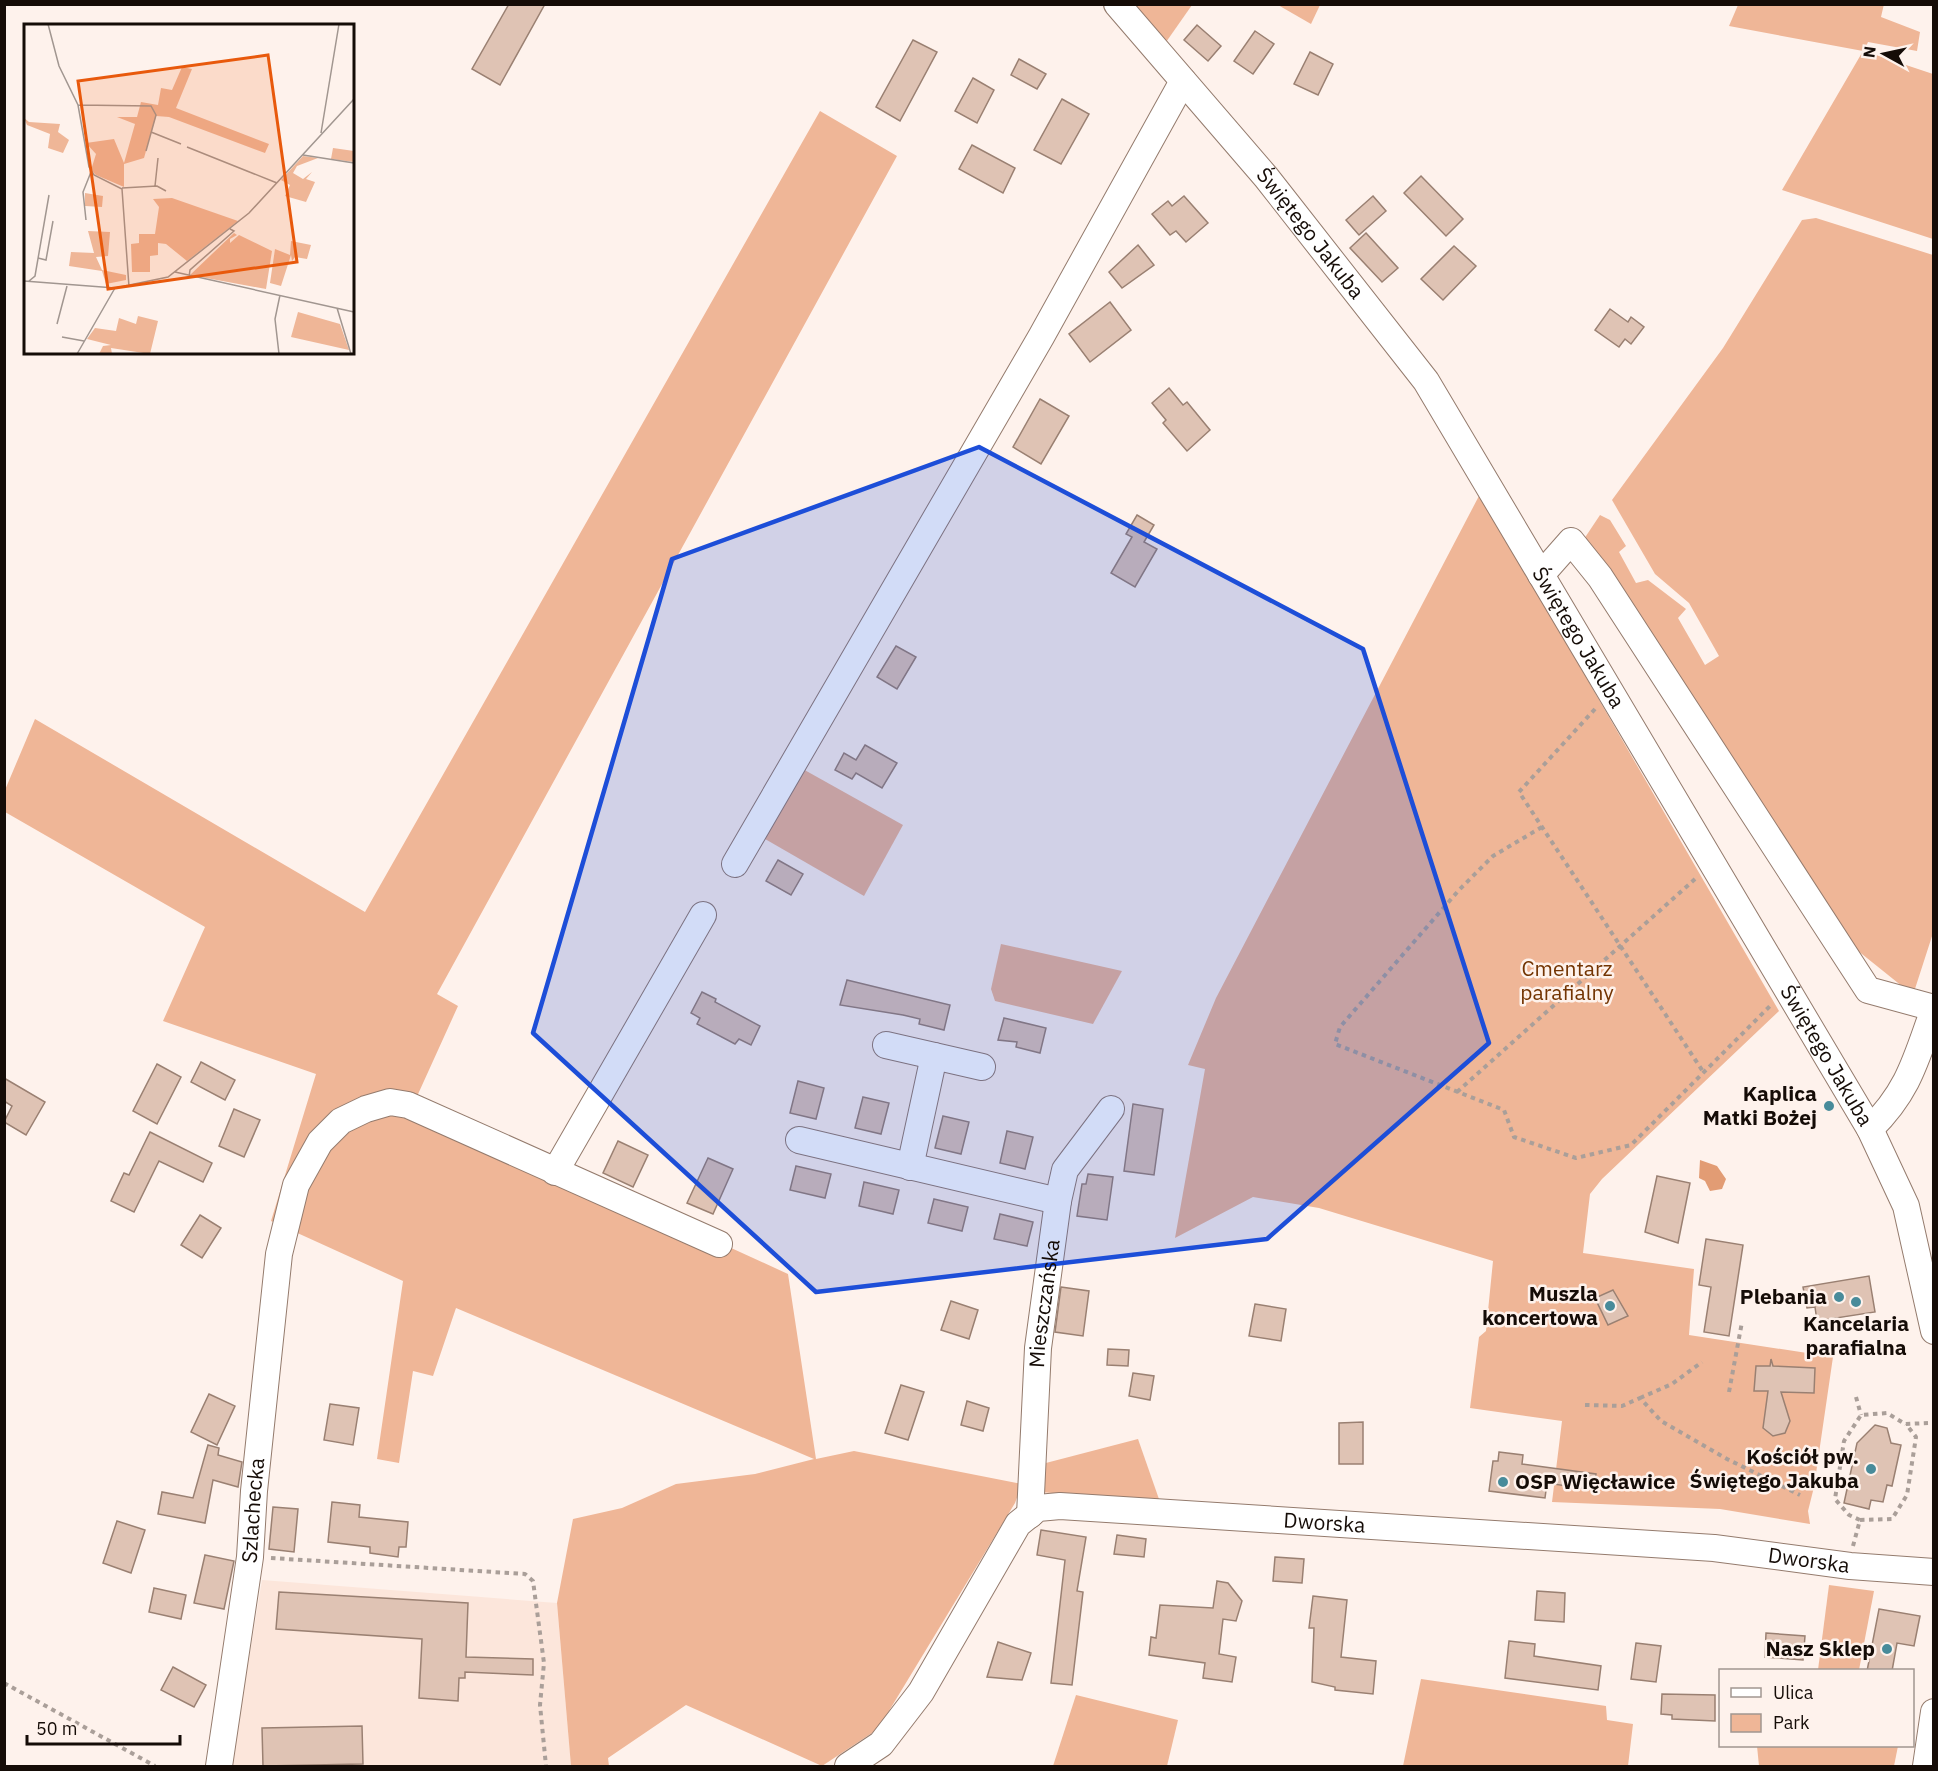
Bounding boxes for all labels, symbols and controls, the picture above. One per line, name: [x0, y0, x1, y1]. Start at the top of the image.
inset map: [24, 24, 354, 354]
north arrow: [1854, 24, 1914, 84]
text: N: [1858, 45, 1880, 59]
street label: Świętego Jakuba: [1251, 161, 1371, 304]
street label: Świętego Jakuba: [1526, 561, 1632, 713]
park label: Cmentarz parafialny: [1520, 954, 1614, 1006]
street label: Świętego Jakuba: [1774, 979, 1880, 1131]
place label: Kaplica Matki Bożej: [1703, 1079, 1817, 1131]
marker: Kaplica Matki Bożej: [1822, 1099, 1836, 1113]
street label: Mieszczańska: [1022, 1238, 1066, 1368]
place label: Muszla koncertowa: [1482, 1279, 1598, 1331]
place label: Plebania: [1740, 1282, 1827, 1310]
marker: Plebania: [1832, 1290, 1846, 1304]
marker: Kancelaria parafialna: [1849, 1295, 1863, 1309]
marker: Muszla koncertowa: [1603, 1299, 1617, 1313]
place label: Kancelaria parafialna: [1803, 1309, 1909, 1361]
place label: Kościół pw. Świętego Jakuba: [1690, 1442, 1859, 1494]
street label: Szlachecka: [234, 1456, 270, 1565]
marker: Kościół pw. Świętego Jakuba: [1864, 1462, 1878, 1476]
place label: OSP Więcławice: [1515, 1467, 1676, 1495]
marker: OSP Więcławice: [1496, 1475, 1510, 1489]
street label: Dworska: [1283, 1505, 1366, 1539]
street label: Dworska: [1766, 1540, 1851, 1579]
place label: Nasz Sklep: [1765, 1634, 1875, 1662]
marker: Nasz Sklep: [1880, 1642, 1894, 1656]
legend: [1719, 1669, 1914, 1747]
text: Ulica: [1773, 1681, 1814, 1704]
scale bar: [27, 1708, 180, 1746]
text: Park: [1773, 1711, 1810, 1734]
text: 50 m: [36, 1717, 78, 1740]

